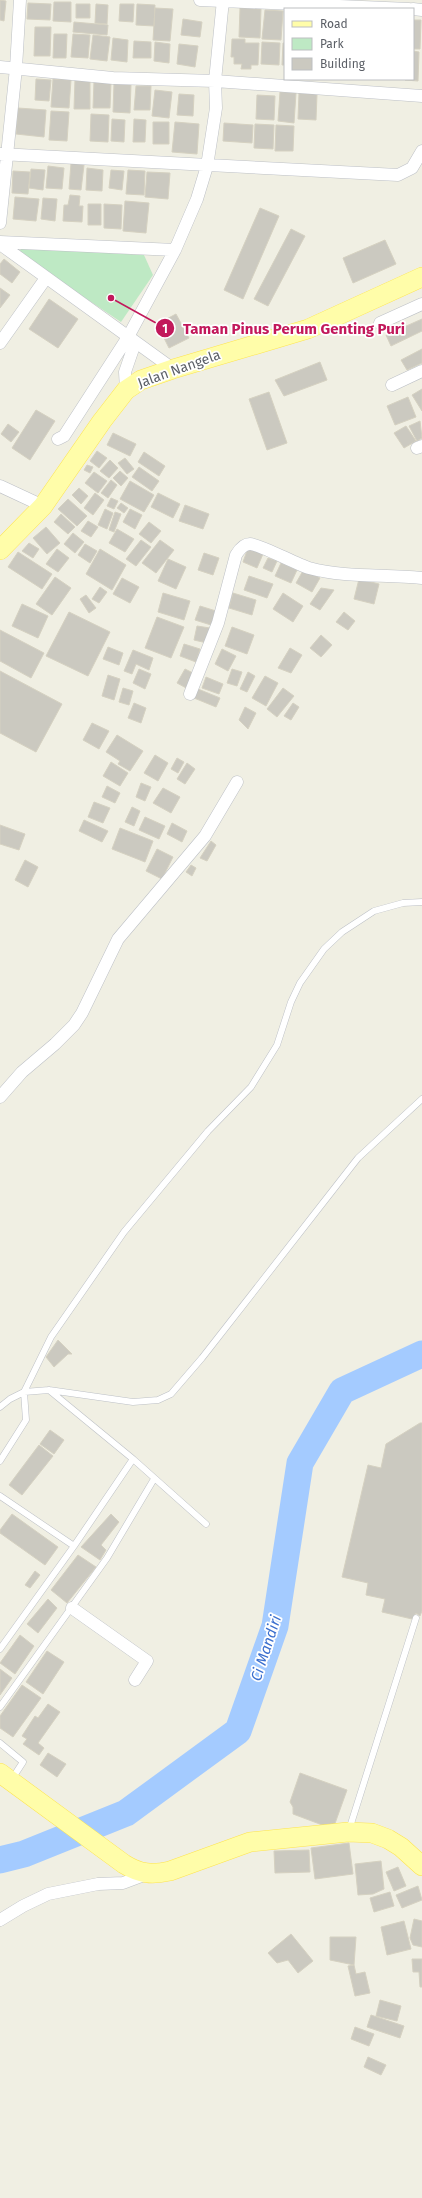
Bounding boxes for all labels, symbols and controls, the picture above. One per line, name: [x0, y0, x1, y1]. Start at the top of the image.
legend: [284, 8, 414, 80]
text: Road: [320, 17, 348, 31]
text: Park: [320, 37, 344, 51]
text: Building: [320, 57, 366, 71]
callout: Taman Pinus Perum Genting Puri: [155, 315, 413, 342]
text: Taman Pinus Perum Genting Puri: [183, 320, 405, 338]
text: 1: [162, 322, 168, 336]
street label: Jalan Nangela: [135, 346, 223, 392]
water label: Ci Mandiri: [247, 1613, 285, 1683]

